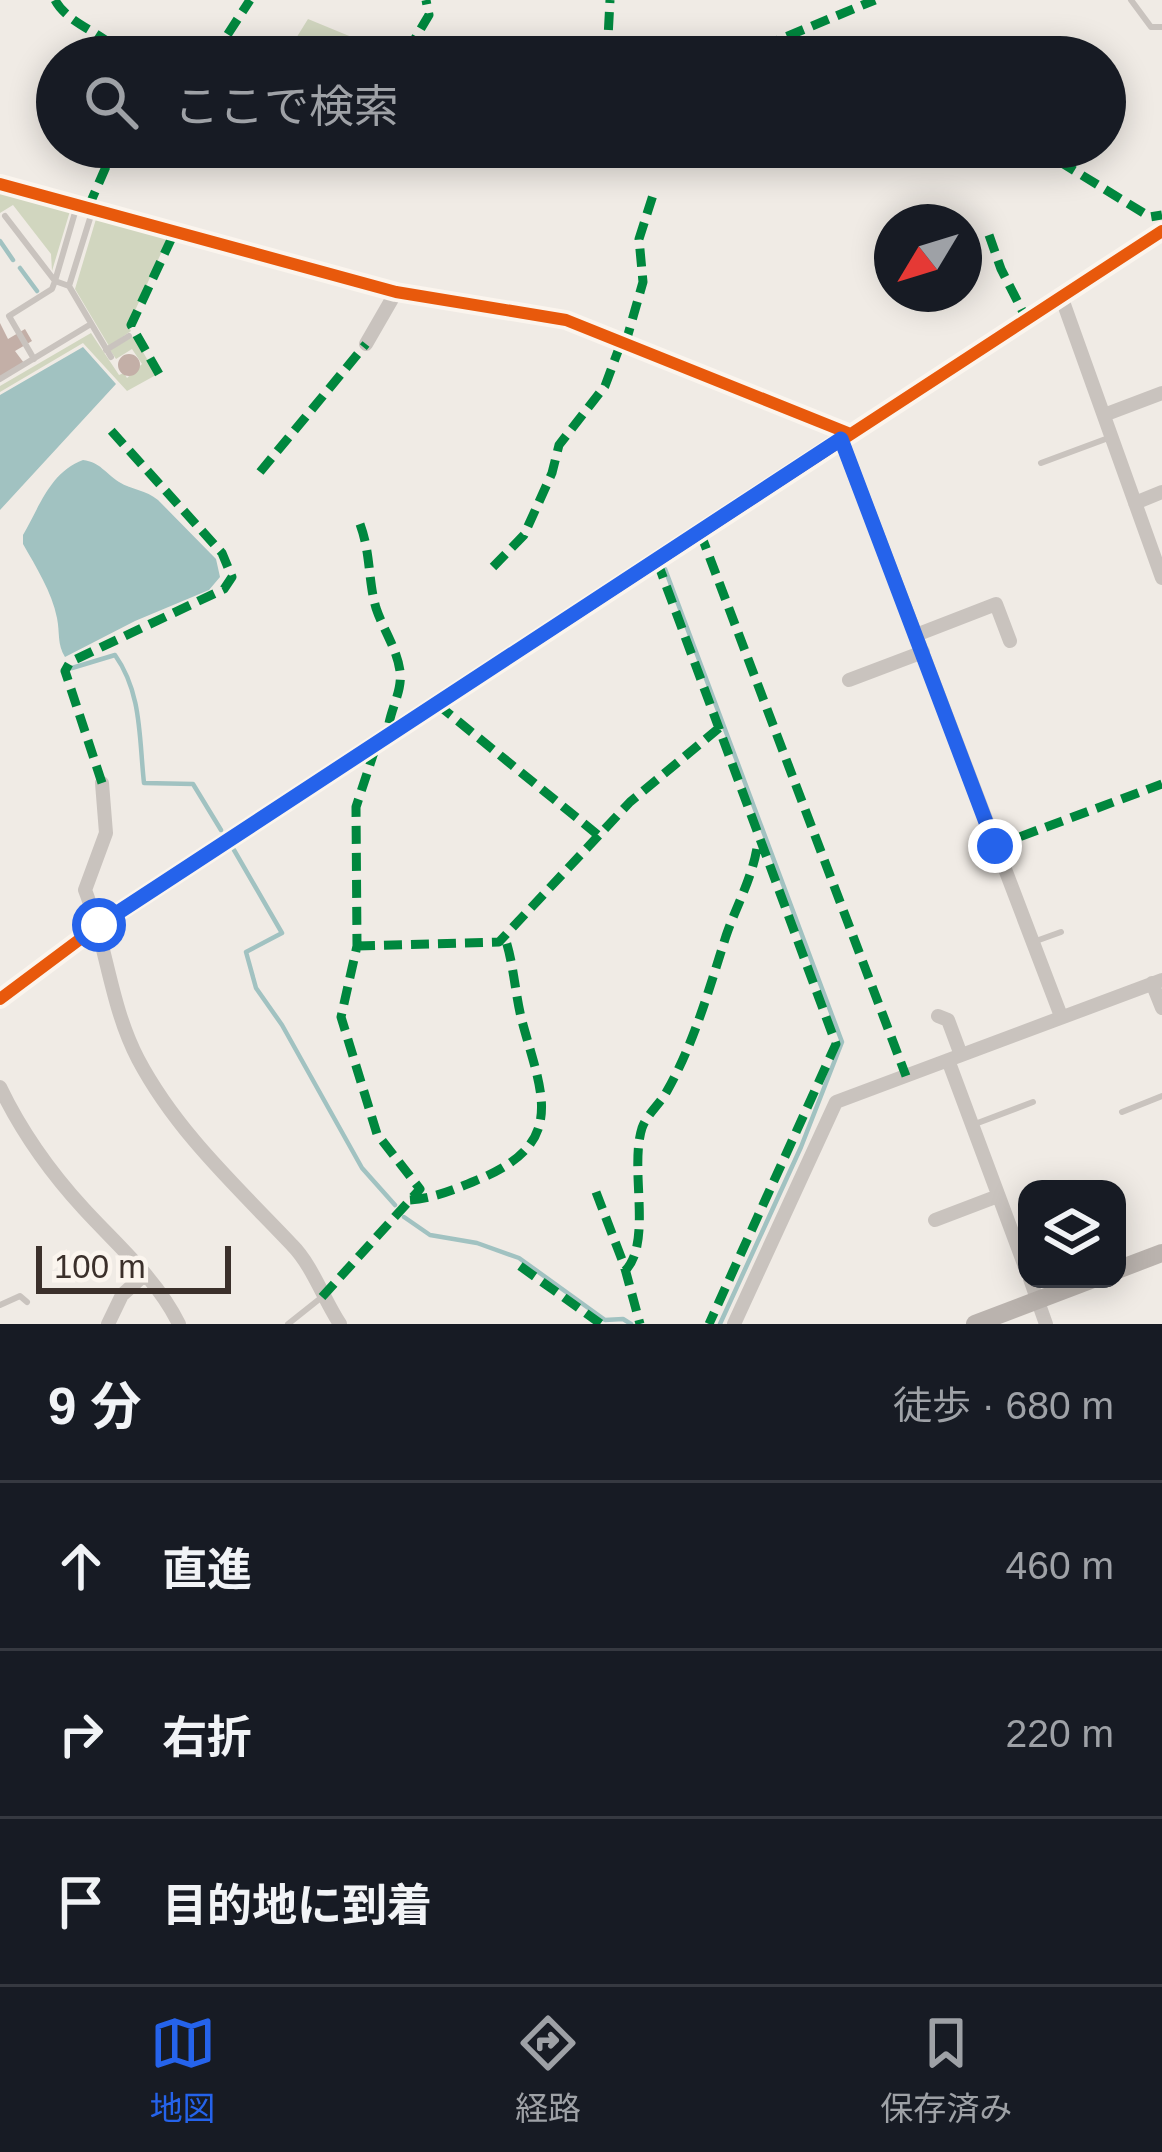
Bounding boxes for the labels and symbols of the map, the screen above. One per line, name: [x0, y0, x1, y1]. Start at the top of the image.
north arrow: [874, 204, 982, 312]
route end: [968, 819, 1022, 873]
route start: [72, 898, 126, 952]
scale bar: [36, 1240, 231, 1293]

